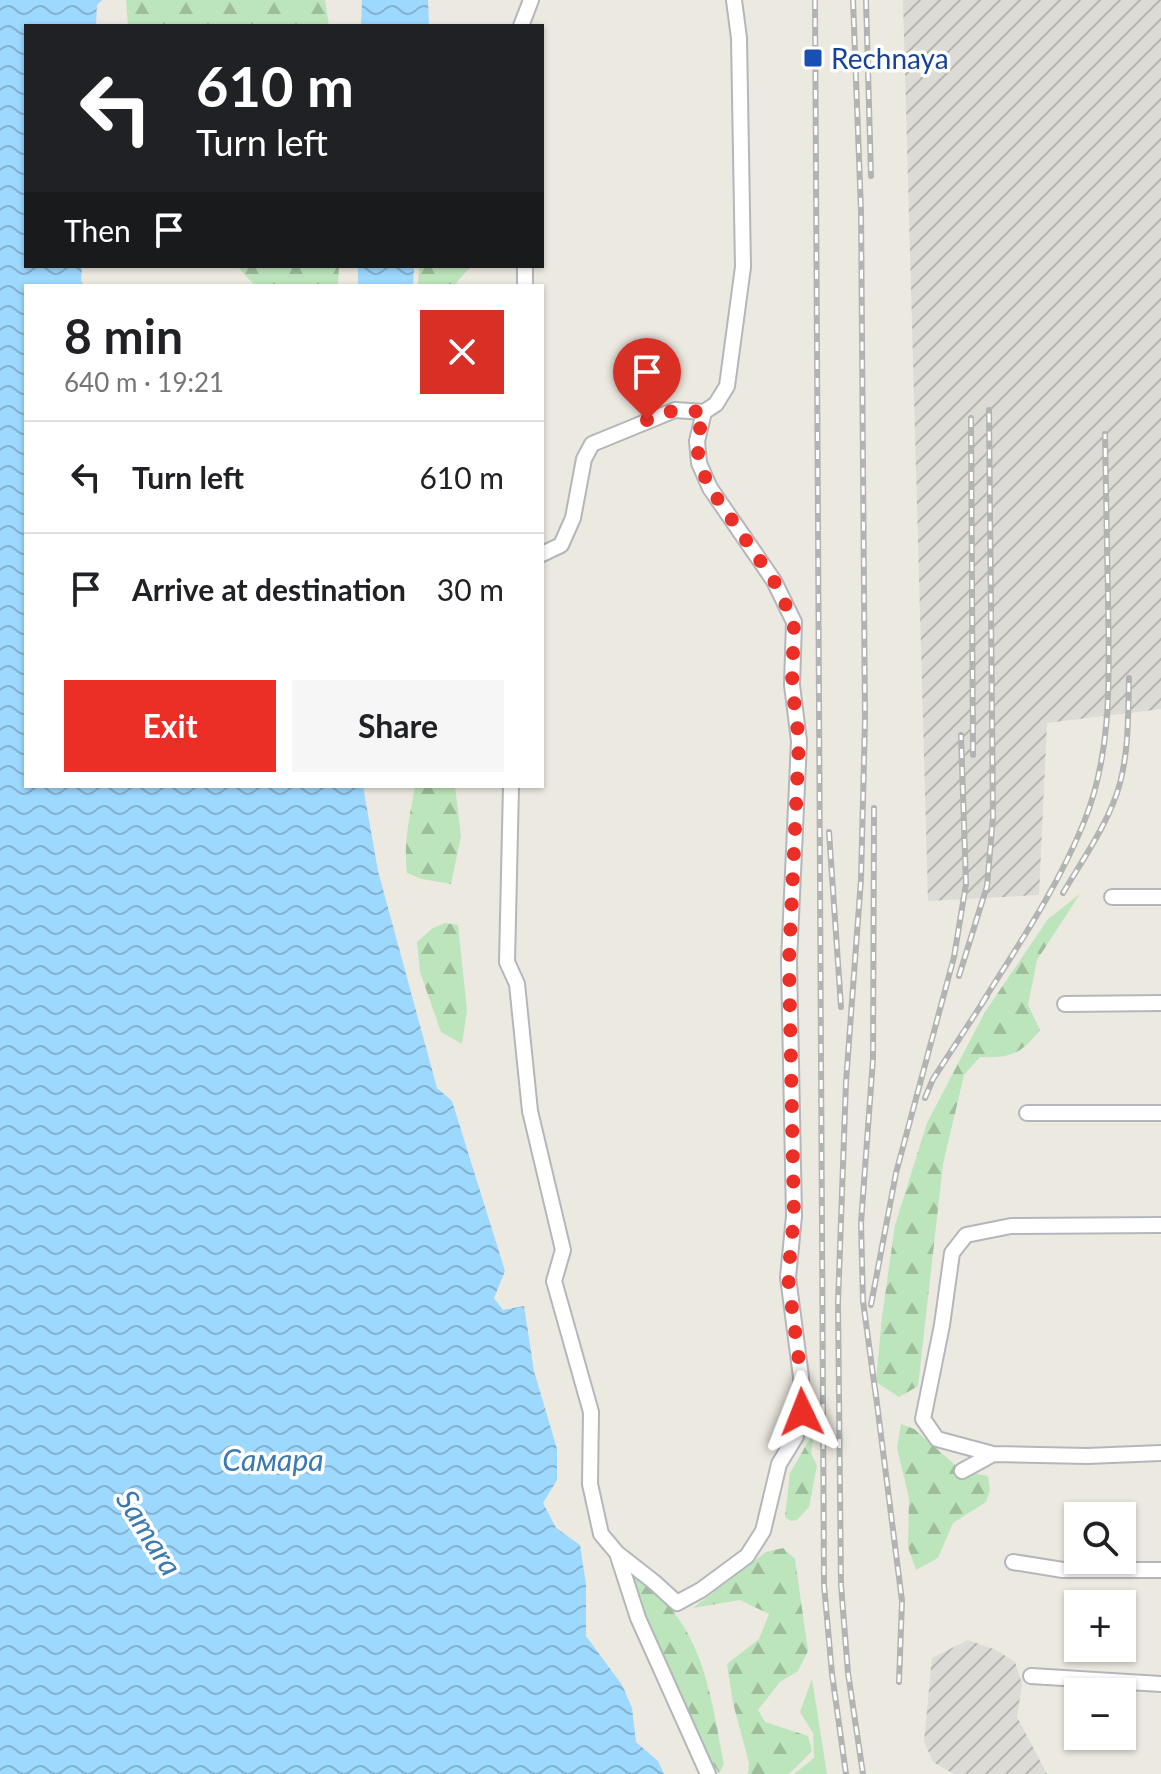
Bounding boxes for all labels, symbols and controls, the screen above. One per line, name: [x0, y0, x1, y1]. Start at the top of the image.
place label: Rechnaya: [831, 41, 949, 75]
marker: Rechnaya: [802, 47, 824, 69]
text: 610 m: [196, 52, 354, 119]
icon: left: [64, 56, 168, 160]
text: Turn left: [196, 120, 328, 164]
icon: arrive: [147, 208, 191, 252]
text: Then: [64, 212, 131, 248]
text: 8 min: [64, 307, 183, 364]
button: close: [420, 310, 504, 394]
pin: [613, 338, 681, 420]
icon: arrive: [625, 350, 669, 394]
text: 640 m · 19:21: [64, 366, 224, 398]
icon: left: [64, 455, 108, 499]
text: Turn left: [132, 459, 244, 495]
text: 610 m: [419, 459, 504, 495]
icon: arrive: [64, 567, 108, 611]
text: Arrive at destination: [132, 571, 406, 607]
text: 30 m: [437, 571, 504, 607]
button: Exit: [64, 680, 276, 772]
button: Share: [292, 680, 504, 772]
position arrow: [760, 1370, 844, 1454]
water label: Самара: [222, 1441, 324, 1477]
water label: Samara: [110, 1483, 190, 1581]
map controls: [1064, 1502, 1136, 1750]
button: search: [1064, 1502, 1136, 1574]
button: +: [1064, 1590, 1136, 1662]
button: −: [1064, 1678, 1136, 1750]

